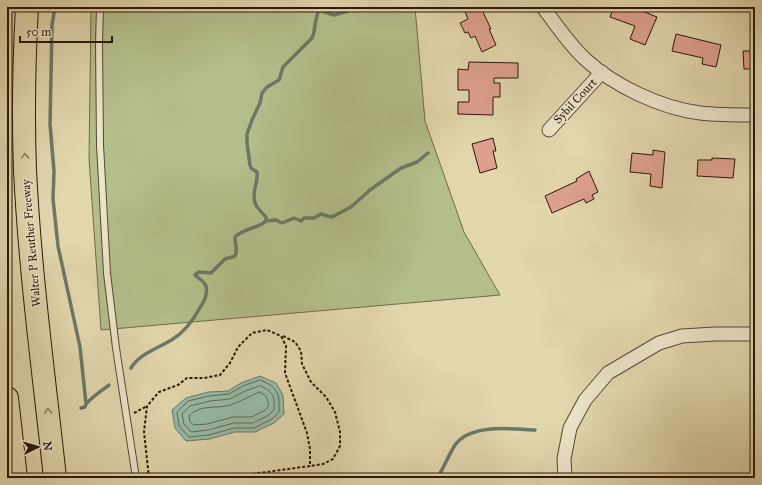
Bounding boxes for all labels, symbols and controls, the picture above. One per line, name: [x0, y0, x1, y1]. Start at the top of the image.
scale bar: [20, 18, 112, 44]
text: 50 m: [26, 25, 51, 39]
street label: Sybil Court: [551, 75, 600, 127]
one-way arrow: [21, 153, 29, 159]
street label: Walter P Reuther Freeway: [18, 178, 44, 307]
one-way arrow: [43, 408, 52, 414]
north arrow: [18, 427, 58, 467]
text: N: [41, 441, 54, 452]

